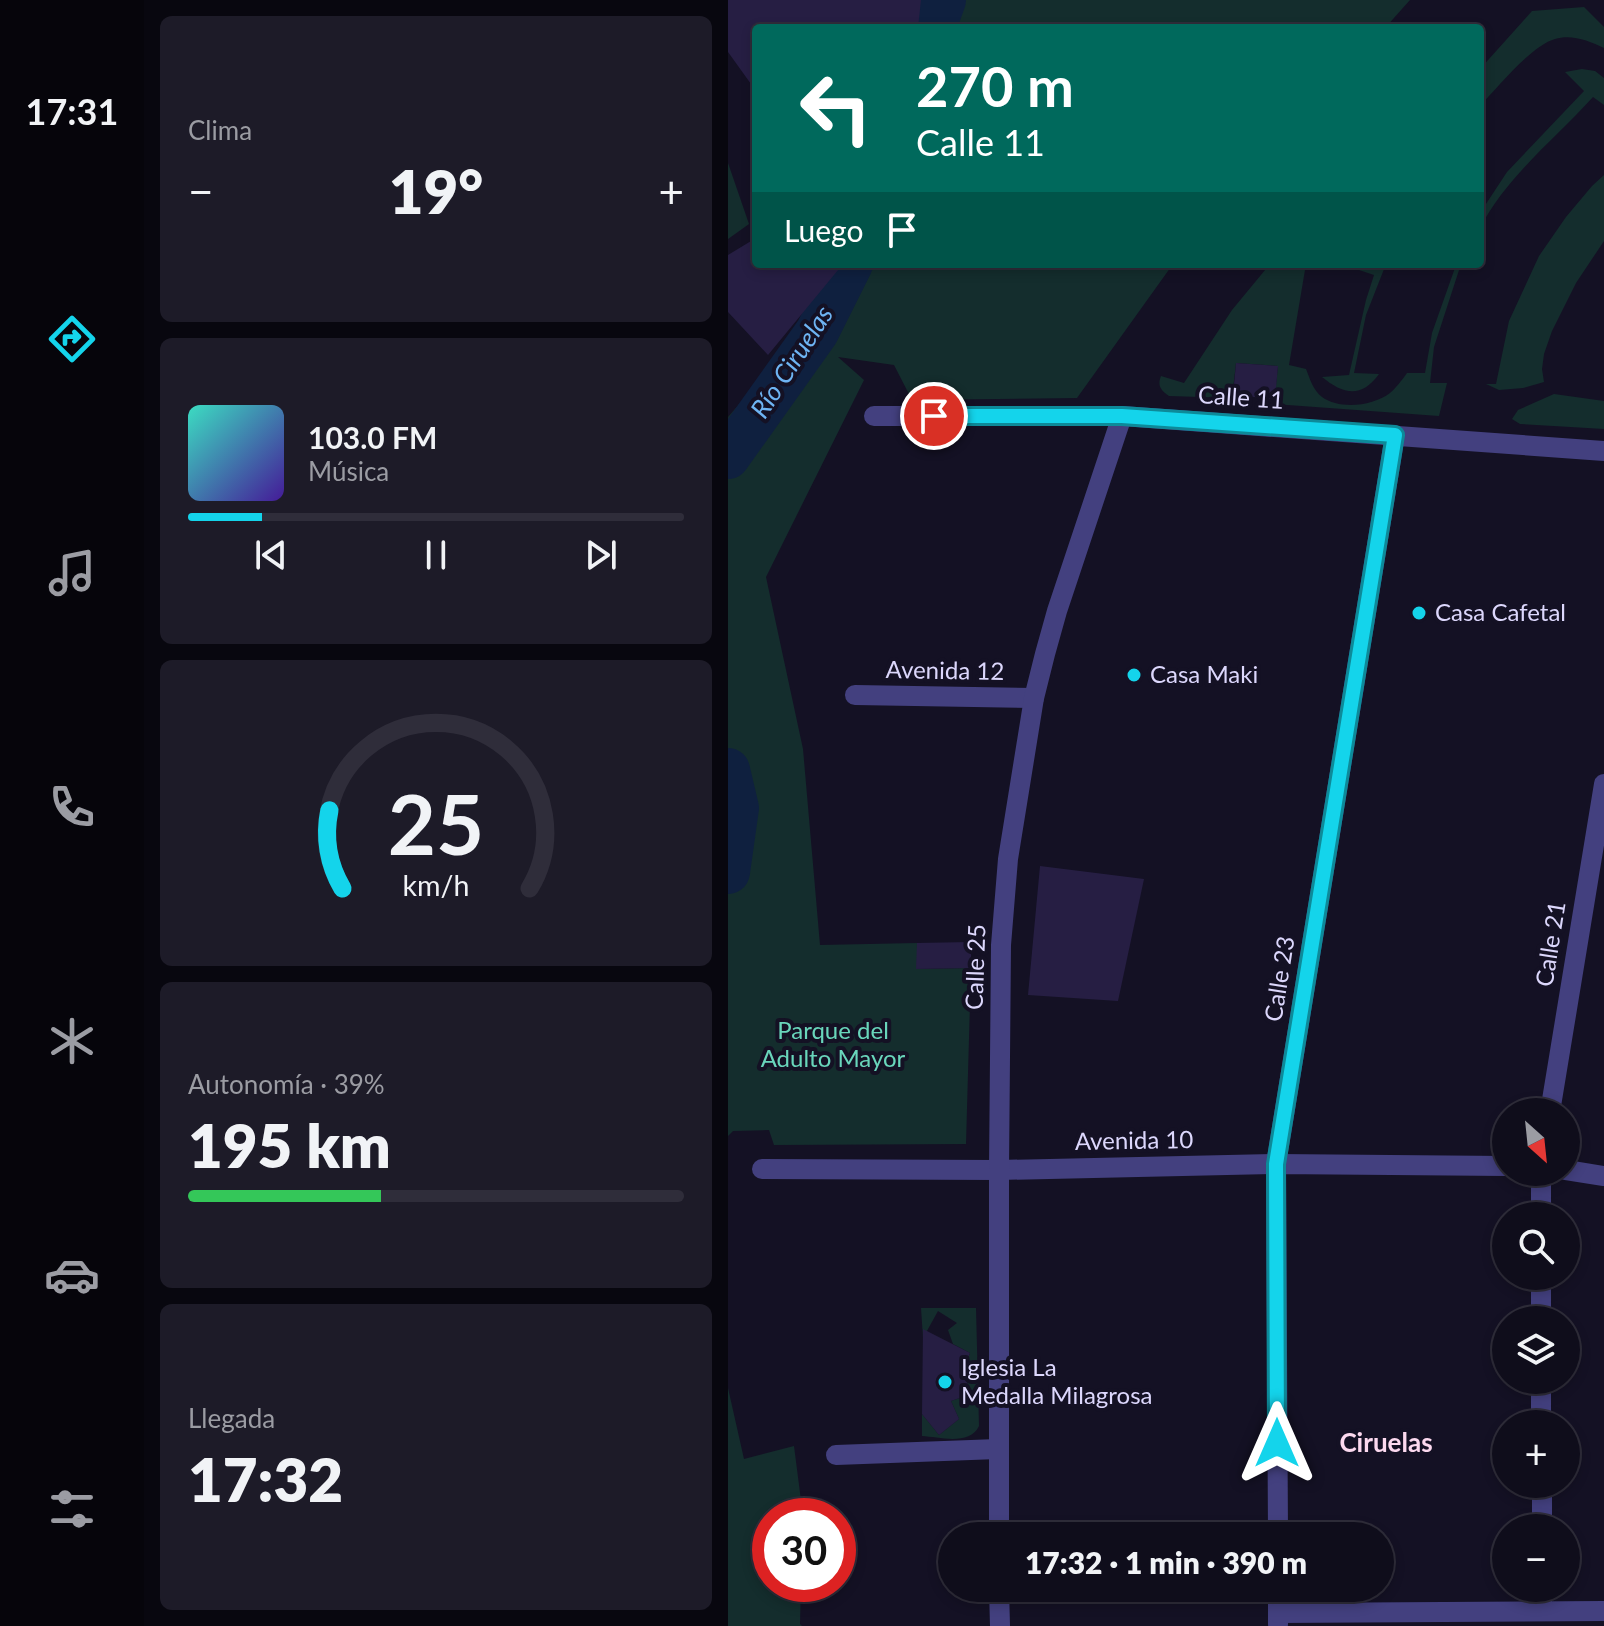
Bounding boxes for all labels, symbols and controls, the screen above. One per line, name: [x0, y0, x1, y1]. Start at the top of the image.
text: 270 m: [916, 52, 1074, 119]
icon: left: [784, 56, 888, 160]
text: 17:31: [26, 89, 118, 133]
text: Clima: [188, 114, 252, 146]
text: Calle 11: [916, 120, 1045, 164]
text: 19°: [389, 155, 483, 227]
text: −: [188, 165, 214, 217]
text: +: [658, 165, 684, 217]
icon: arrive: [880, 208, 924, 252]
text: Luego: [784, 212, 864, 248]
water label: Río Ciruelas: [743, 299, 839, 424]
icon: directions: [44, 311, 100, 367]
street label: Calle 11: [1197, 379, 1285, 414]
pin: [900, 382, 968, 450]
icon: arrive: [912, 394, 956, 438]
text: 103.0 FM: [308, 419, 437, 455]
text: Música: [308, 455, 389, 487]
icon: previous: [249, 533, 293, 577]
icon: pause: [414, 533, 458, 577]
icon: next: [579, 533, 623, 577]
icon: music: [44, 545, 100, 601]
place label: Casa Cafetal: [1435, 597, 1566, 626]
marker: Casa Cafetal: [1410, 604, 1428, 622]
street label: Avenida 12: [886, 654, 1005, 685]
place label: Casa Maki: [1150, 659, 1258, 688]
marker: Casa Maki: [1125, 666, 1143, 684]
text: 25: [388, 773, 484, 873]
icon: phone: [44, 779, 100, 835]
text: km/h: [403, 868, 469, 902]
street label: Calle 21: [1528, 899, 1571, 988]
street label: Calle 25: [959, 923, 990, 1010]
street label: Calle 23: [1257, 934, 1300, 1023]
icon: climate: [44, 1013, 100, 1069]
park label: Parque del Adulto Mayor: [761, 1015, 906, 1072]
text: Autonomía · 39%: [188, 1068, 385, 1100]
north arrow: [1492, 1098, 1580, 1186]
map controls: [1492, 1098, 1580, 1602]
text: 195 km: [188, 1109, 391, 1181]
street label: Avenida 10: [1074, 1124, 1194, 1155]
button: search: [1492, 1202, 1580, 1290]
icon: car: [44, 1247, 100, 1303]
button: layers: [1492, 1306, 1580, 1394]
place label: Iglesia La Medalla Milagrosa: [961, 1352, 1152, 1409]
marker: Iglesia La Medalla Milagrosa: [936, 1373, 954, 1391]
position arrow: [1235, 1401, 1319, 1485]
text: Llegada: [188, 1402, 275, 1434]
button: +: [1492, 1410, 1580, 1498]
district label: Ciruelas: [1339, 1426, 1433, 1458]
text: 17:32: [188, 1443, 343, 1515]
icon: filters: [44, 1481, 100, 1537]
speed limit sign: 30: [752, 1498, 856, 1602]
button: −: [1492, 1514, 1580, 1602]
text: 17:32 · 1 min · 390 m: [1025, 1544, 1307, 1580]

